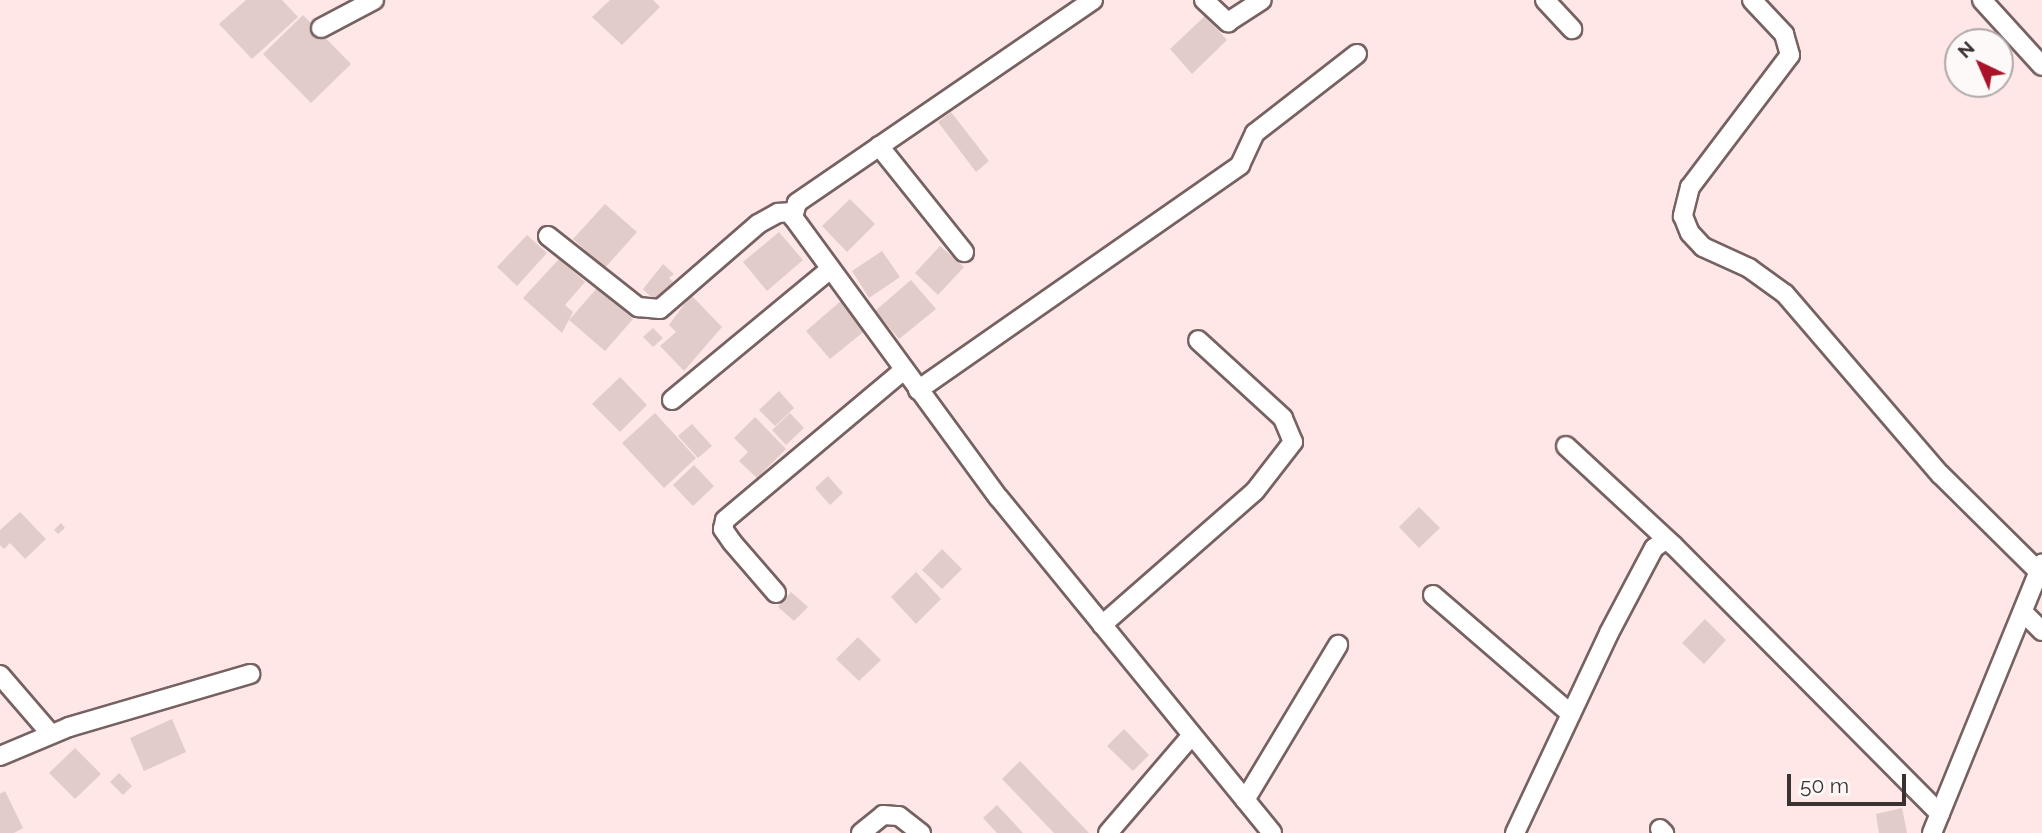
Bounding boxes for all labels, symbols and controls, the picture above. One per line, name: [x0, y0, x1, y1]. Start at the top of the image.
north arrow: [1944, 28, 2014, 98]
text: N: [1953, 36, 1979, 62]
scale bar: [1790, 760, 1909, 804]
text: 50 m: [1800, 773, 1849, 798]

